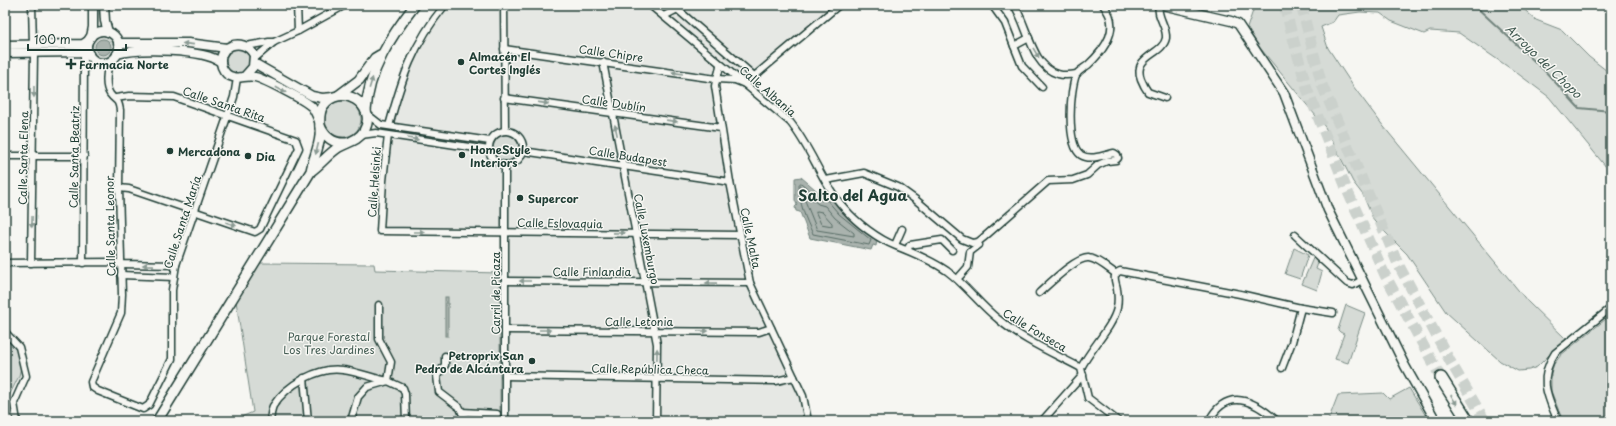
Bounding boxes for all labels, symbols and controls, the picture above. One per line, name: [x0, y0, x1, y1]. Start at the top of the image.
water label: Arroyo del Chopo: [1502, 20, 1587, 103]
scale bar: [28, 26, 126, 52]
text: 100 m: [34, 30, 71, 48]
one-way arrow: [182, 40, 194, 47]
street label: Calle Chipre: [578, 40, 645, 66]
one-way arrow: [1032, 47, 1039, 59]
place label: Almacén El Cortes Inglés: [469, 48, 541, 78]
place label: Farmacia Norte: [79, 56, 169, 73]
marker: Almacén El Cortes Inglés: [456, 57, 466, 67]
marker: Farmacia Norte: [66, 59, 76, 69]
street label: Calle Albania: [736, 61, 800, 121]
one-way arrow: [671, 70, 683, 76]
one-way arrow: [368, 76, 374, 88]
street label: Calle Santa Rita: [180, 82, 268, 126]
one-way arrow: [31, 86, 37, 99]
one-way arrow: [275, 86, 287, 93]
street label: Calle Dublín: [581, 90, 647, 116]
one-way arrow: [537, 100, 549, 106]
street label: Calle Santa Beatriz: [65, 106, 83, 208]
street label: Calle Santa Elena: [14, 111, 32, 205]
one-way arrow: [665, 118, 678, 124]
one-way arrow: [612, 124, 618, 136]
one-way arrow: [407, 136, 419, 142]
place label: HomeStyle Interiors: [470, 141, 531, 171]
street label: Calle Budapest: [588, 141, 669, 171]
place label: Mercadona: [178, 143, 241, 160]
one-way arrow: [314, 143, 320, 155]
marker: Mercadona: [165, 146, 175, 156]
street label: Calle Helsinki: [363, 146, 385, 218]
place label: Dia: [256, 148, 276, 165]
marker: HomeStyle Interiors: [457, 150, 467, 160]
marker: Dia: [243, 151, 253, 161]
street label: Calle Santa María: [159, 173, 205, 271]
street label: Calle Santa Leonor: [101, 175, 119, 276]
district label: Salto del Agua: [798, 183, 908, 206]
place label: Supercor: [528, 190, 579, 207]
street label: Calle Luxemburgo: [630, 192, 664, 286]
marker: Supercor: [515, 193, 525, 203]
street label: Calle Malta: [736, 206, 766, 270]
street label: Calle Eslovaquia: [517, 214, 603, 232]
one-way arrow: [29, 216, 35, 229]
one-way arrow: [226, 222, 238, 228]
one-way arrow: [413, 229, 426, 235]
one-way arrow: [613, 230, 626, 236]
street label: Carril de Picaza: [487, 251, 504, 335]
one-way arrow: [141, 262, 154, 268]
street label: Calle Finlandia: [552, 263, 632, 280]
one-way arrow: [518, 278, 531, 284]
one-way arrow: [704, 280, 717, 286]
street label: Calle Fonseca: [1000, 304, 1070, 356]
street label: Calle Letonia: [605, 313, 674, 330]
one-way arrow: [539, 327, 552, 333]
park label: Parque Forestal Los Tres Jardines: [283, 328, 375, 358]
one-way arrow: [697, 328, 710, 334]
place label: Petroprix San Pedro de Alcántara: [415, 347, 524, 377]
one-way arrow: [654, 347, 660, 360]
marker: Petroprix San Pedro de Alcántara: [527, 356, 537, 366]
street label: Calle República Checa: [591, 359, 709, 379]
one-way arrow: [1451, 394, 1458, 405]

